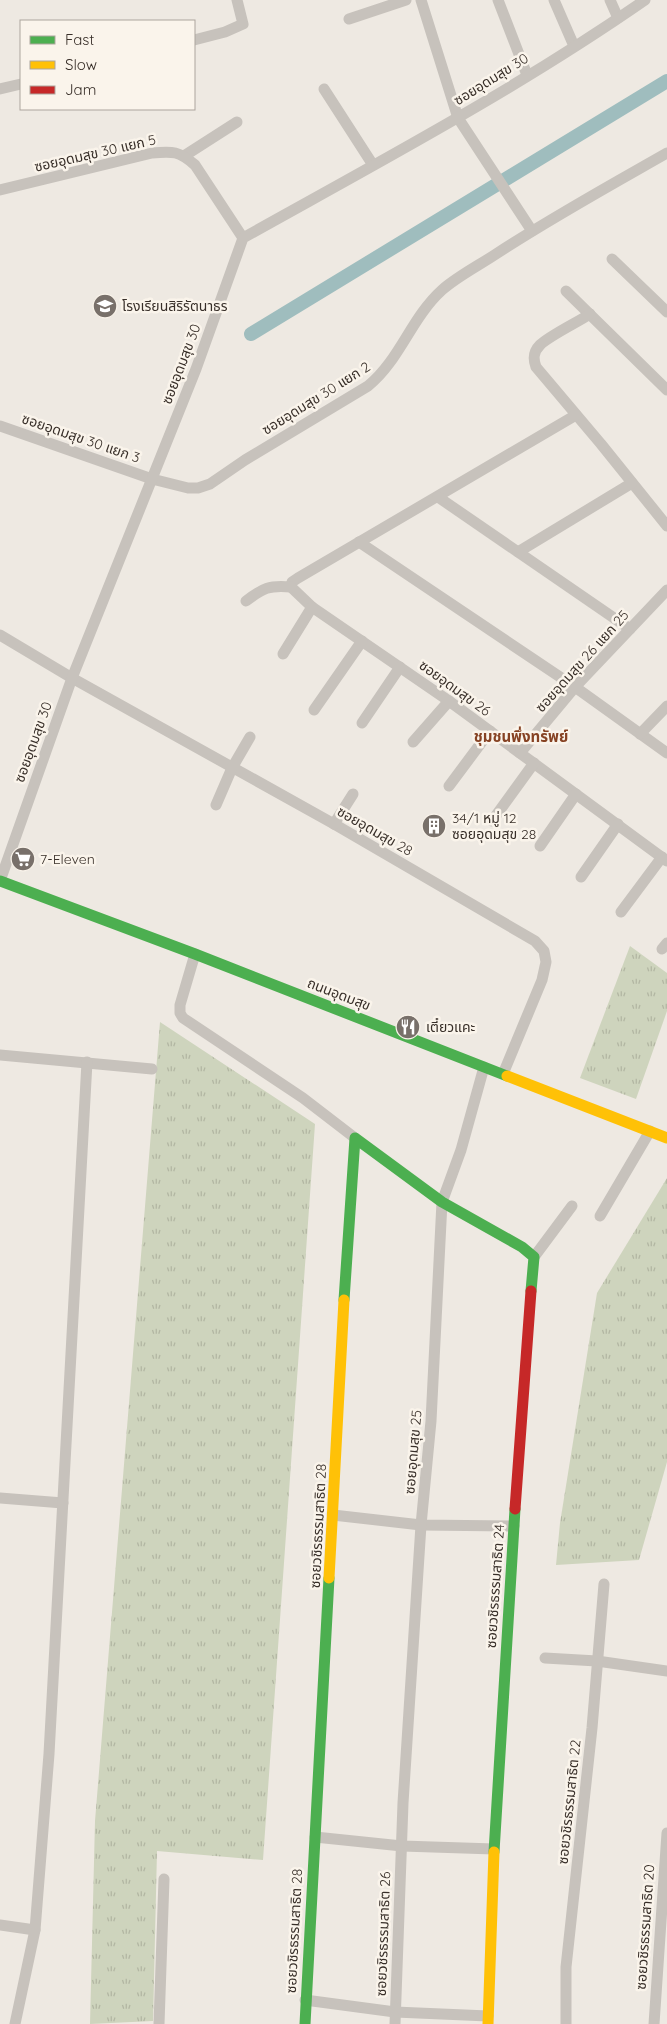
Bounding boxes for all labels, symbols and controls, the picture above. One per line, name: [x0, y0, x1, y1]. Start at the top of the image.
legend: [20, 20, 195, 110]
text: Fast: [65, 30, 94, 49]
street label: ซอยอุดมสุข 30: [450, 49, 532, 109]
text: Slow: [65, 55, 97, 74]
text: Jam: [65, 80, 96, 99]
street label: ซอยอุดมสุข 30 แยก 5: [33, 130, 157, 176]
school or university icon: โรงเรียนสิริรัตนาธร: [92, 293, 118, 319]
place label: โรงเรียนสิริรัตนาธร: [122, 297, 228, 315]
street label: ซอยอุดมสุข 30: [157, 321, 205, 407]
street label: ซอยอุดมสุข 30 แยก 2: [259, 357, 374, 439]
street label: ซอยอุดมสุข 30 แยก 3: [20, 409, 142, 467]
street label: ซอยอุดมสุข 26 แยก 25: [531, 606, 633, 716]
street label: ซอยอุดมสุข 26: [416, 656, 495, 720]
street label: ซอยอุดมสุข 30: [10, 699, 56, 785]
district label: ชุมชนพึ่งทรัพย์: [474, 726, 568, 746]
street label: ซอยอุดมสุข 28: [334, 802, 416, 860]
place label: 34/1 หมู่ 12 ซอยอุดมสุข 28: [452, 809, 536, 843]
building icon: 34/1 หมู่ 12 ซอยอุดมสุข 28: [421, 813, 447, 839]
supermarket icon: 7-Eleven: [10, 846, 36, 872]
place label: 7-Eleven: [40, 850, 95, 868]
street label: ถนนอุดมสุข: [305, 974, 373, 1014]
restaurant icon: เตี๋ยวแคะ: [395, 1014, 421, 1040]
place label: เตี๋ยวแคะ: [426, 1017, 476, 1036]
street label: ซอยอุดมสุข 25: [400, 1409, 426, 1495]
street label: ซอยวชิรธรรมสาธิต 28: [306, 1463, 330, 1589]
street label: ซอยวชิรธรรมสาธิต 24: [482, 1523, 508, 1649]
street label: ซอยวชิรธรรมสาธิต 22: [554, 1739, 585, 1865]
street label: ซอยวชิรธรรมสาธิต 20: [632, 1864, 658, 1990]
street label: ซอยวชิรธรรมสาธิต 28: [282, 1868, 306, 1994]
street label: ซอยวชิรธรรมสาธิต 26: [372, 1871, 394, 1997]

